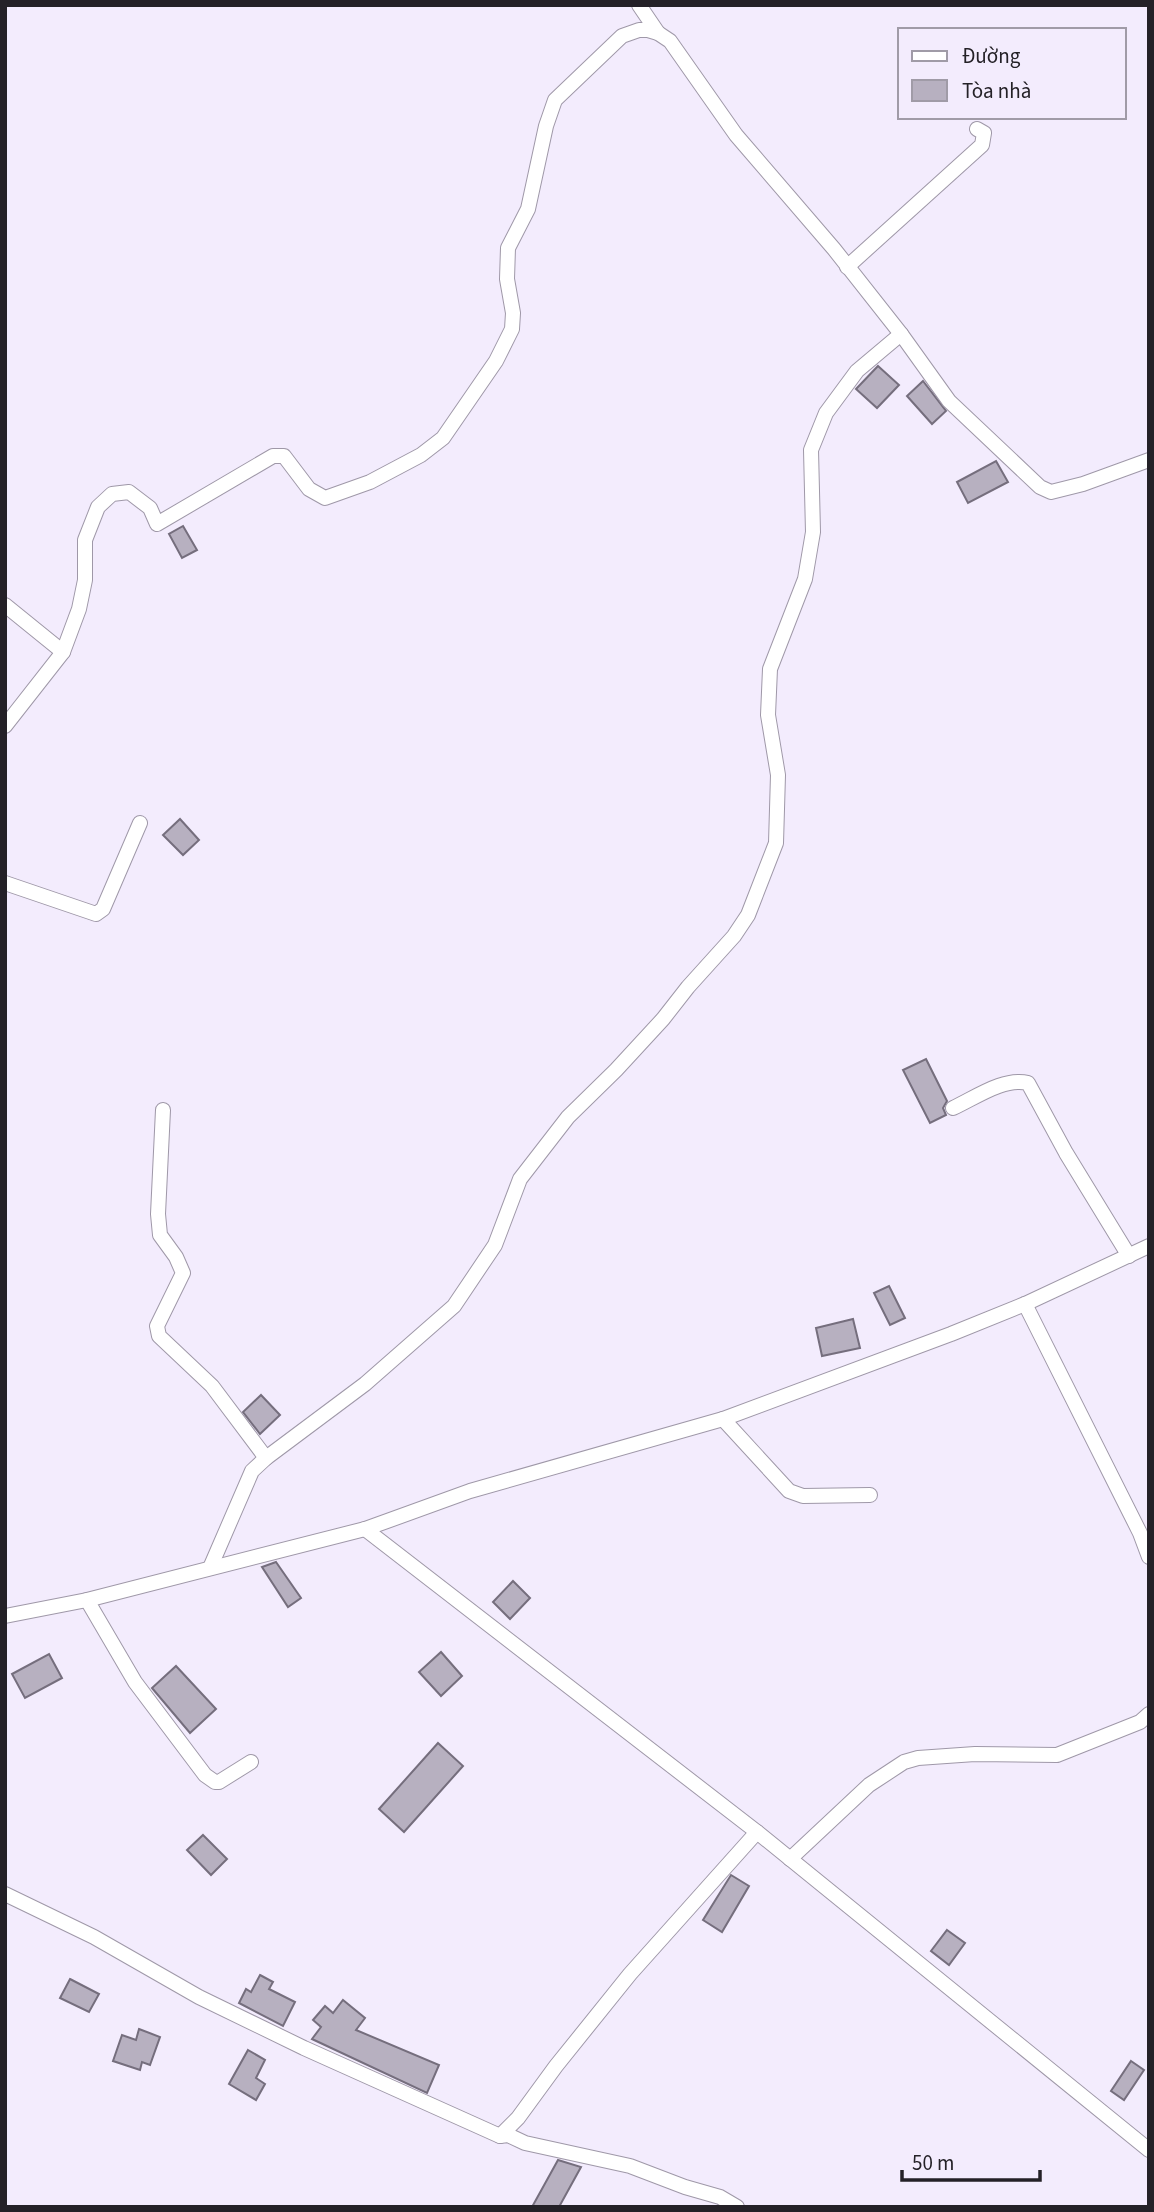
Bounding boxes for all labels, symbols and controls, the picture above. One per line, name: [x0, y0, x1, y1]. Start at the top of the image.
legend: [898, 28, 1126, 119]
text: Đường: [962, 41, 1021, 71]
text: Tòa nhà: [962, 76, 1031, 106]
scale bar: [902, 2138, 1040, 2182]
text: 50 m: [912, 2148, 954, 2178]

